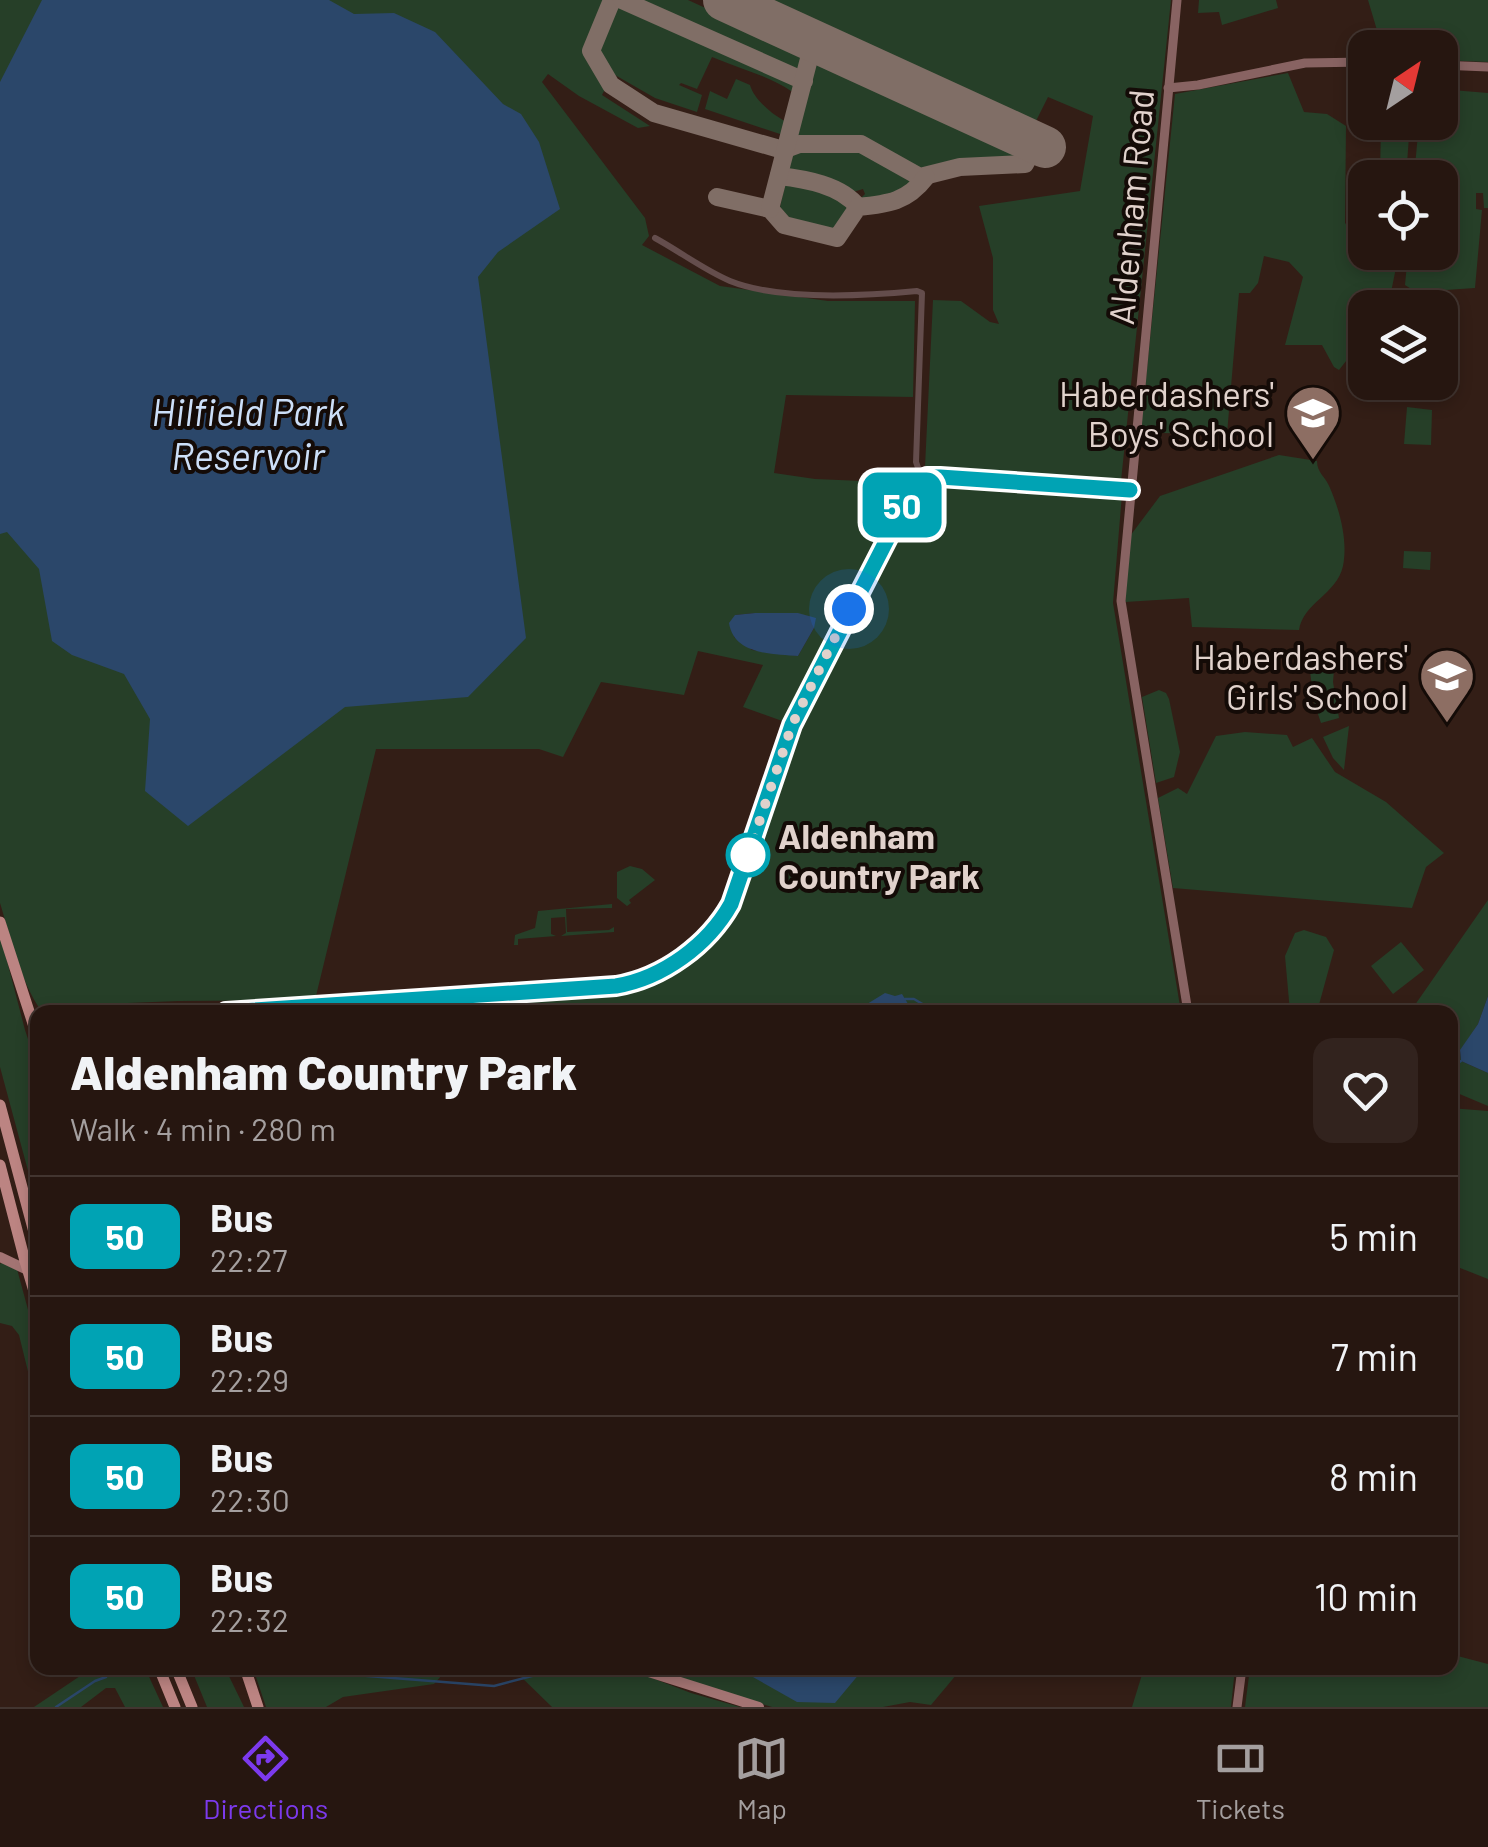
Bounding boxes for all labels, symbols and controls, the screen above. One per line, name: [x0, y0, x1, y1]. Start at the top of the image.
north arrow: [1348, 30, 1458, 140]
map controls: [1348, 30, 1458, 400]
street label: Aldenham Road: [1099, 88, 1161, 326]
button: locate: [1348, 160, 1458, 270]
button: layers: [1348, 290, 1458, 400]
place label: Haberdashers' Boys' School: [1059, 372, 1274, 454]
school or university icon: Haberdashers' Boys' School: [1283, 383, 1343, 462]
water label: Hilfield Park Reservoir: [151, 388, 345, 478]
line badge: 50: [857, 472, 947, 538]
text: 50: [883, 484, 921, 526]
your location: [824, 584, 874, 634]
place label: Haberdashers' Girls' School: [1193, 635, 1408, 717]
school or university icon: Haberdashers' Girls' School: [1417, 646, 1477, 725]
place label: Aldenham Country Park: [778, 814, 980, 896]
marker: Aldenham Country Park: [727, 834, 769, 876]
button: heart: [1313, 1038, 1418, 1143]
text: Aldenham Country Park: [70, 1042, 577, 1100]
text: Walk · 4 min · 280 m: [70, 1109, 336, 1147]
text: Bus: [210, 1194, 273, 1240]
text: 5 min: [1329, 1213, 1418, 1259]
text: 50: [106, 1215, 144, 1257]
text: 22:27: [210, 1240, 287, 1278]
text: Bus: [210, 1314, 273, 1360]
text: 7 min: [1331, 1333, 1418, 1379]
text: 50: [106, 1335, 144, 1377]
text: 22:29: [210, 1360, 289, 1398]
text: Bus: [210, 1434, 273, 1480]
text: 8 min: [1329, 1453, 1418, 1499]
text: 50: [106, 1455, 144, 1497]
text: 22:30: [210, 1480, 290, 1518]
text: Bus: [210, 1554, 273, 1600]
text: 10 min: [1314, 1573, 1418, 1619]
text: 50: [106, 1575, 144, 1617]
text: 22:32: [210, 1600, 289, 1638]
tab: Directions: [203, 1731, 328, 1825]
tab: Map: [734, 1731, 789, 1825]
tab: Tickets: [1196, 1731, 1285, 1825]

